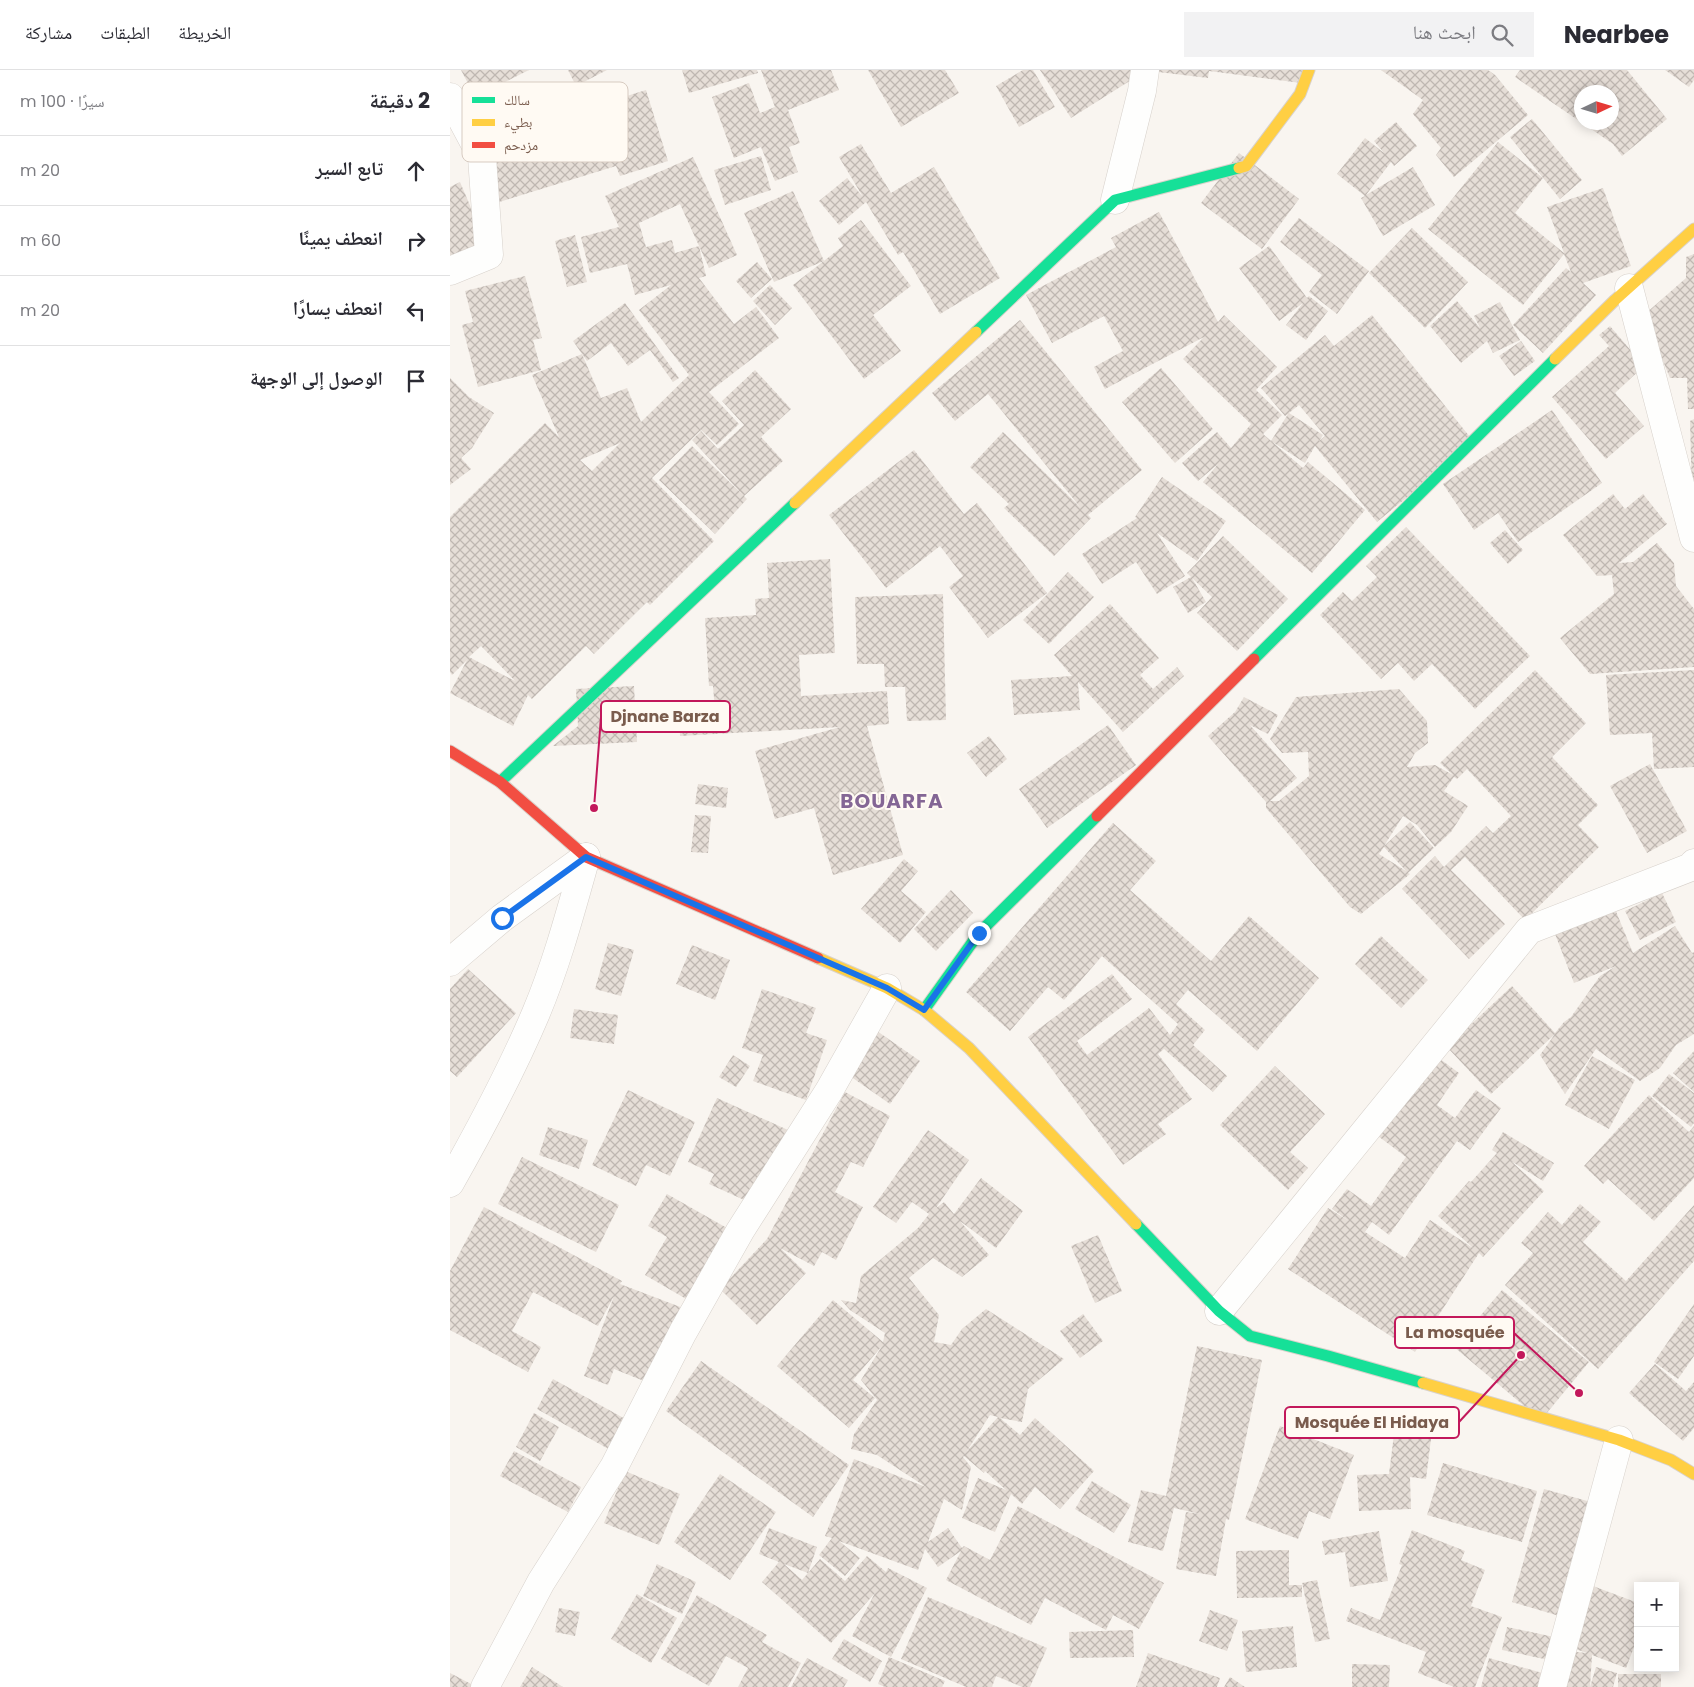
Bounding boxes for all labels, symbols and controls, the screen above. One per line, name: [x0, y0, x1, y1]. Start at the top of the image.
search box: [1184, 12, 1534, 57]
text: Nearbee: [1564, 18, 1669, 51]
text: ابحث هنا: [1413, 19, 1476, 46]
text: مشاركة: [25, 20, 72, 45]
text: الطبقات: [100, 20, 150, 45]
text: الخريطة: [178, 20, 231, 45]
icon: search: [1488, 21, 1516, 49]
legend: [462, 82, 628, 162]
north arrow: [1574, 85, 1619, 130]
text: 2 دقيقة: [369, 86, 430, 115]
text: سيرًا · 100 m: [20, 90, 104, 113]
text: سالك: [504, 90, 530, 110]
text: بطيء: [504, 112, 533, 134]
text: مزدحم: [504, 135, 538, 155]
text: تابع السير: [316, 155, 383, 182]
icon: ahead: [402, 157, 430, 185]
text: 20 m: [20, 159, 60, 182]
text: انعطف يمينًا: [298, 225, 383, 252]
icon: right: [402, 227, 430, 255]
text: 60 m: [20, 229, 61, 252]
text: انعطف يسارًا: [293, 295, 383, 322]
icon: left: [402, 297, 430, 325]
text: 20 m: [20, 299, 60, 322]
text: الوصول إلى الوجهة: [250, 365, 383, 392]
icon: arrive: [402, 367, 430, 395]
callout: Djnane Barza: [601, 701, 730, 732]
text: Djnane Barza: [610, 705, 720, 728]
district label: BOUARFA: [840, 787, 944, 815]
route start: [491, 907, 514, 930]
route end: [968, 922, 991, 945]
callout: La mosquée: [1395, 1317, 1514, 1348]
text: La mosquée: [1405, 1321, 1505, 1344]
callout: Mosquée El Hidaya: [1285, 1407, 1459, 1438]
text: Mosquée El Hidaya: [1295, 1411, 1449, 1434]
map controls: [1634, 1582, 1679, 1672]
button: +: [1634, 1582, 1679, 1627]
button: −: [1634, 1627, 1679, 1672]

